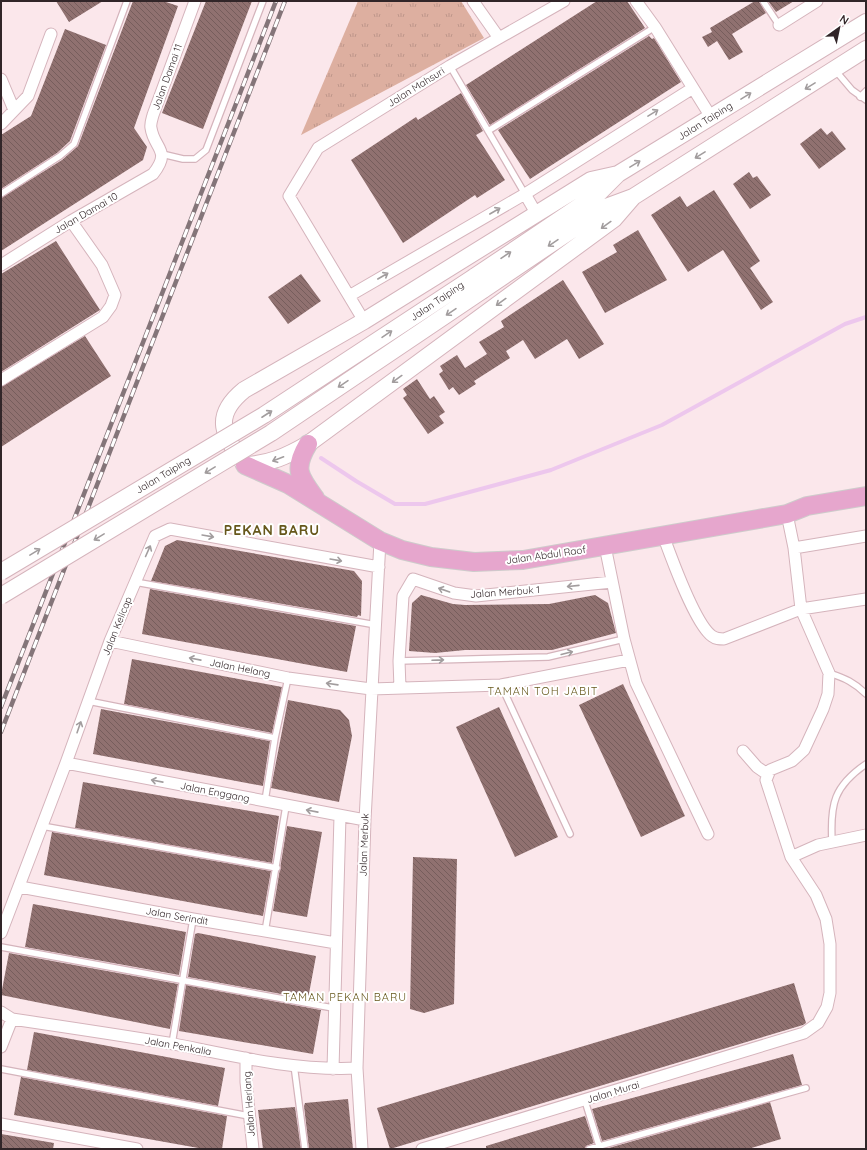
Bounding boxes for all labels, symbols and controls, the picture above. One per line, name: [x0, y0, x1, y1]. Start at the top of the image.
north arrow: [819, 8, 859, 48]
text: N: [837, 12, 852, 28]
street label: Jalan Damai 11: [149, 42, 185, 112]
street label: Jalan Mahsuri: [385, 64, 447, 110]
one-way arrow: [805, 82, 816, 90]
one-way arrow: [740, 91, 752, 99]
street label: Jalan Taiping: [675, 99, 735, 143]
one-way arrow: [647, 108, 659, 116]
one-way arrow: [695, 151, 706, 159]
one-way arrow: [629, 159, 641, 167]
street label: Jalan Damai 10: [52, 189, 120, 237]
one-way arrow: [489, 206, 501, 214]
one-way arrow: [601, 220, 612, 229]
one-way arrow: [547, 239, 558, 247]
one-way arrow: [500, 251, 511, 259]
one-way arrow: [377, 272, 389, 280]
street label: Jalan Taiping: [408, 278, 466, 324]
one-way arrow: [496, 298, 507, 306]
one-way arrow: [445, 308, 456, 316]
one-way arrow: [381, 330, 392, 338]
one-way arrow: [391, 375, 402, 383]
one-way arrow: [337, 381, 349, 389]
one-way arrow: [261, 410, 272, 418]
street label: Jalan Taiping: [133, 453, 193, 497]
one-way arrow: [272, 456, 284, 464]
one-way arrow: [204, 466, 216, 474]
district label: PEKAN BARU: [224, 521, 320, 539]
one-way arrow: [201, 532, 214, 540]
one-way arrow: [94, 533, 105, 541]
street label: Jalan Abdul Raof: [505, 543, 587, 567]
one-way arrow: [145, 546, 153, 558]
one-way arrow: [29, 547, 41, 555]
one-way arrow: [329, 556, 342, 564]
one-way arrow: [567, 582, 580, 590]
street label: Jalan Merbuk 1: [470, 583, 540, 601]
one-way arrow: [438, 586, 451, 593]
street label: Jalan Kelicap: [99, 595, 135, 657]
one-way arrow: [561, 648, 574, 656]
one-way arrow: [188, 654, 201, 662]
street label: Jalan Helang: [208, 656, 272, 680]
one-way arrow: [431, 656, 444, 664]
one-way arrow: [326, 680, 339, 688]
district label: TAMAN TOH JABIT: [487, 684, 599, 698]
one-way arrow: [75, 721, 83, 733]
one-way arrow: [151, 776, 164, 784]
street label: Jalan Enggang: [179, 779, 251, 805]
one-way arrow: [306, 807, 319, 815]
street label: Jalan Merbuk: [356, 813, 372, 877]
street label: Jalan Serindit: [145, 904, 210, 928]
district label: TAMAN PEKAN BARU: [283, 990, 407, 1004]
street label: Jalan Penkalia: [143, 1034, 213, 1058]
street label: Jalan Heriang: [240, 1071, 258, 1137]
street label: Jalan Murai: [585, 1078, 641, 1106]

